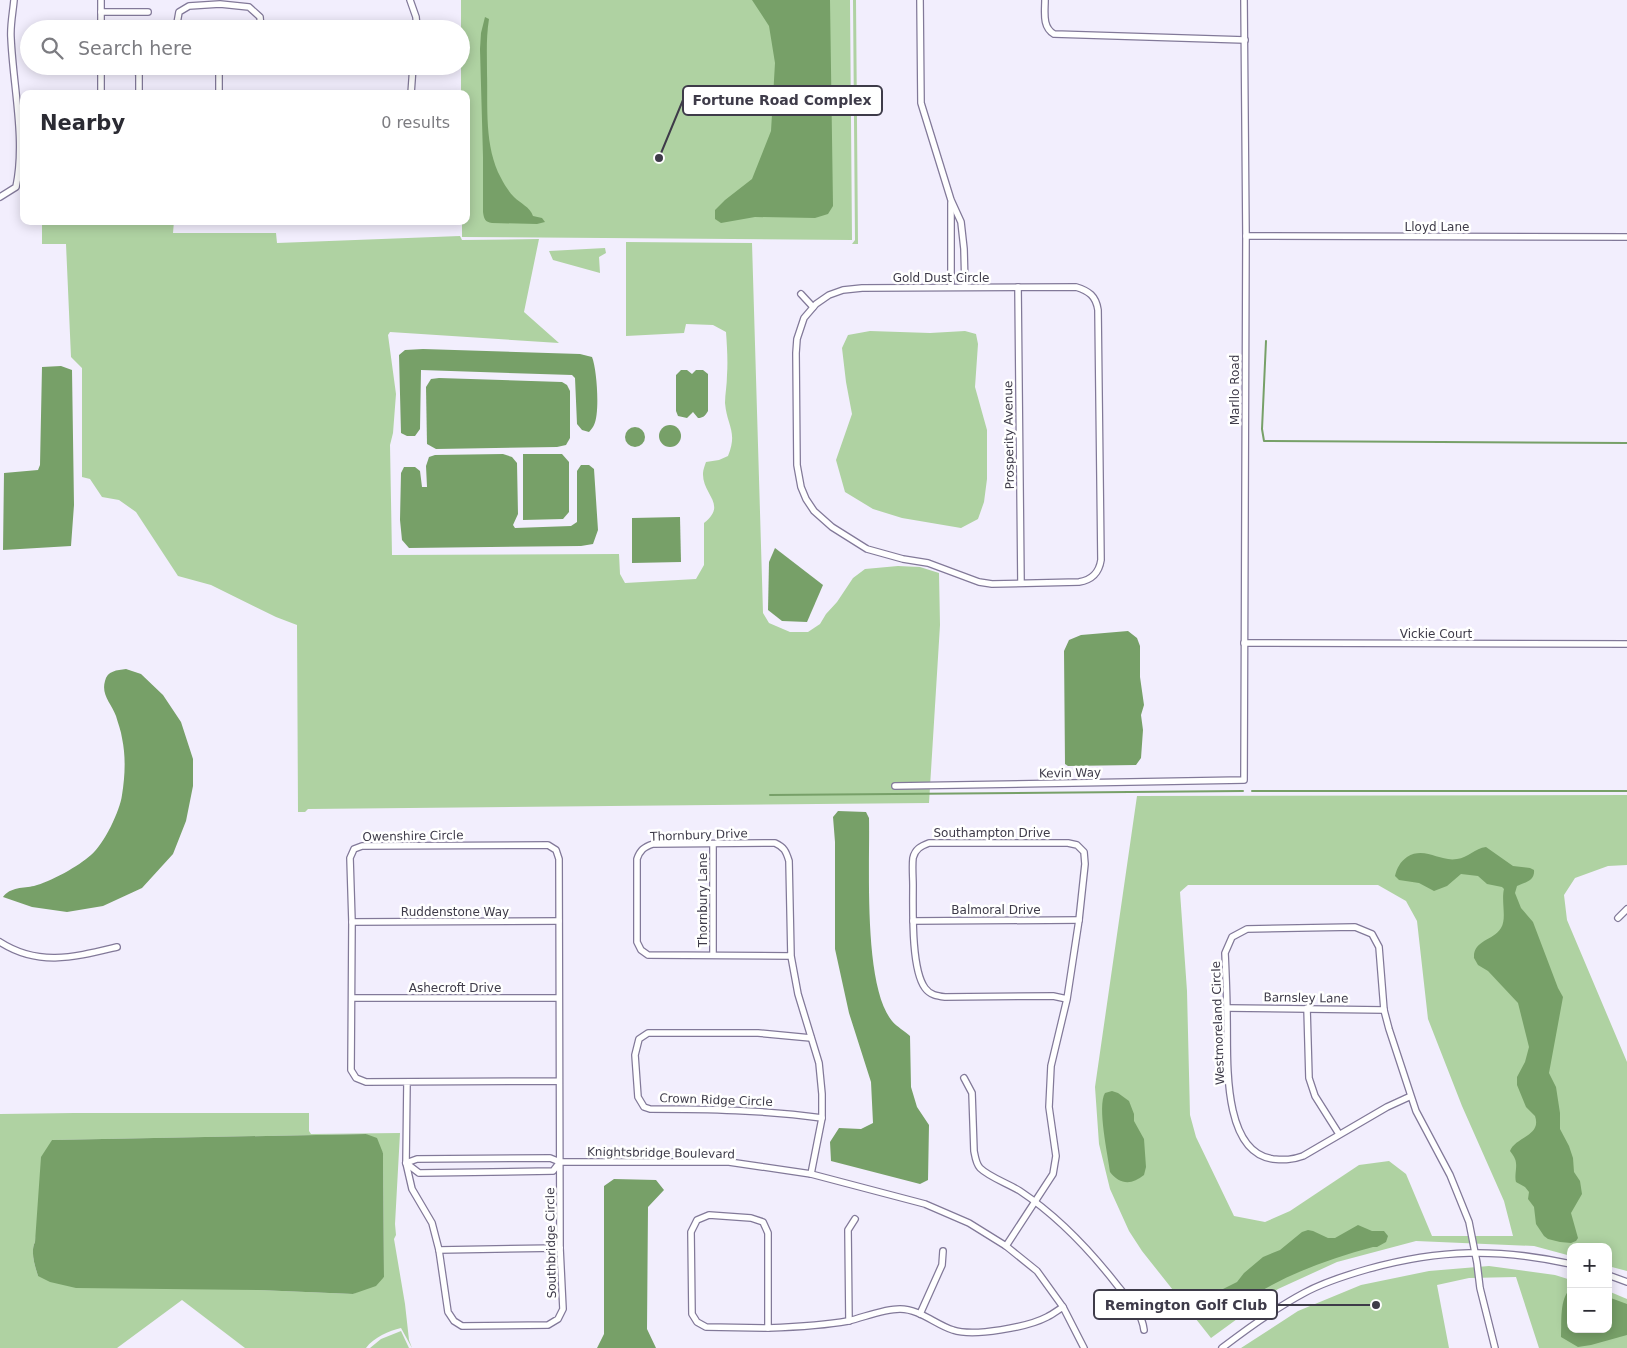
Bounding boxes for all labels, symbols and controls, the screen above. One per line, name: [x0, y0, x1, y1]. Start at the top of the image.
search box: [20, 20, 470, 75]
icon: search: [38, 34, 66, 62]
text: Search here: [78, 37, 192, 59]
callout: Fortune Road Complex: [683, 86, 882, 115]
text: Fortune Road Complex: [692, 92, 872, 108]
text: Nearby: [40, 111, 125, 135]
text: 0 results: [381, 113, 450, 132]
street label: Lloyd Lane: [1405, 220, 1469, 234]
street label: Gold Dust Circle: [893, 271, 989, 285]
street label: Marllo Road: [1228, 355, 1242, 425]
street label: Prosperity Avenue: [1001, 381, 1017, 489]
street label: Vickie Court: [1400, 627, 1472, 641]
street label: Kevin Way: [1039, 765, 1101, 781]
street label: Thornbury Drive: [649, 826, 748, 844]
street label: Southampton Drive: [934, 826, 1051, 840]
street label: Owenshire Circle: [362, 828, 464, 844]
street label: Thornbury Lane: [696, 853, 710, 948]
street label: Balmoral Drive: [951, 903, 1041, 917]
street label: Ruddenstone Way: [401, 905, 509, 919]
street label: Westmoreland Circle: [1209, 961, 1227, 1085]
street label: Ashecroft Drive: [409, 981, 501, 995]
street label: Barnsley Lane: [1263, 990, 1349, 1006]
street label: Crown Ridge Circle: [659, 1091, 773, 1109]
street label: Knightsbridge Boulevard: [587, 1145, 735, 1161]
street label: Southbridge Circle: [543, 1187, 559, 1299]
map controls: [1567, 1243, 1612, 1333]
button: +: [1567, 1243, 1612, 1288]
button: −: [1567, 1288, 1612, 1333]
callout: Remington Golf Club: [1094, 1290, 1277, 1319]
text: Remington Golf Club: [1105, 1297, 1267, 1313]

